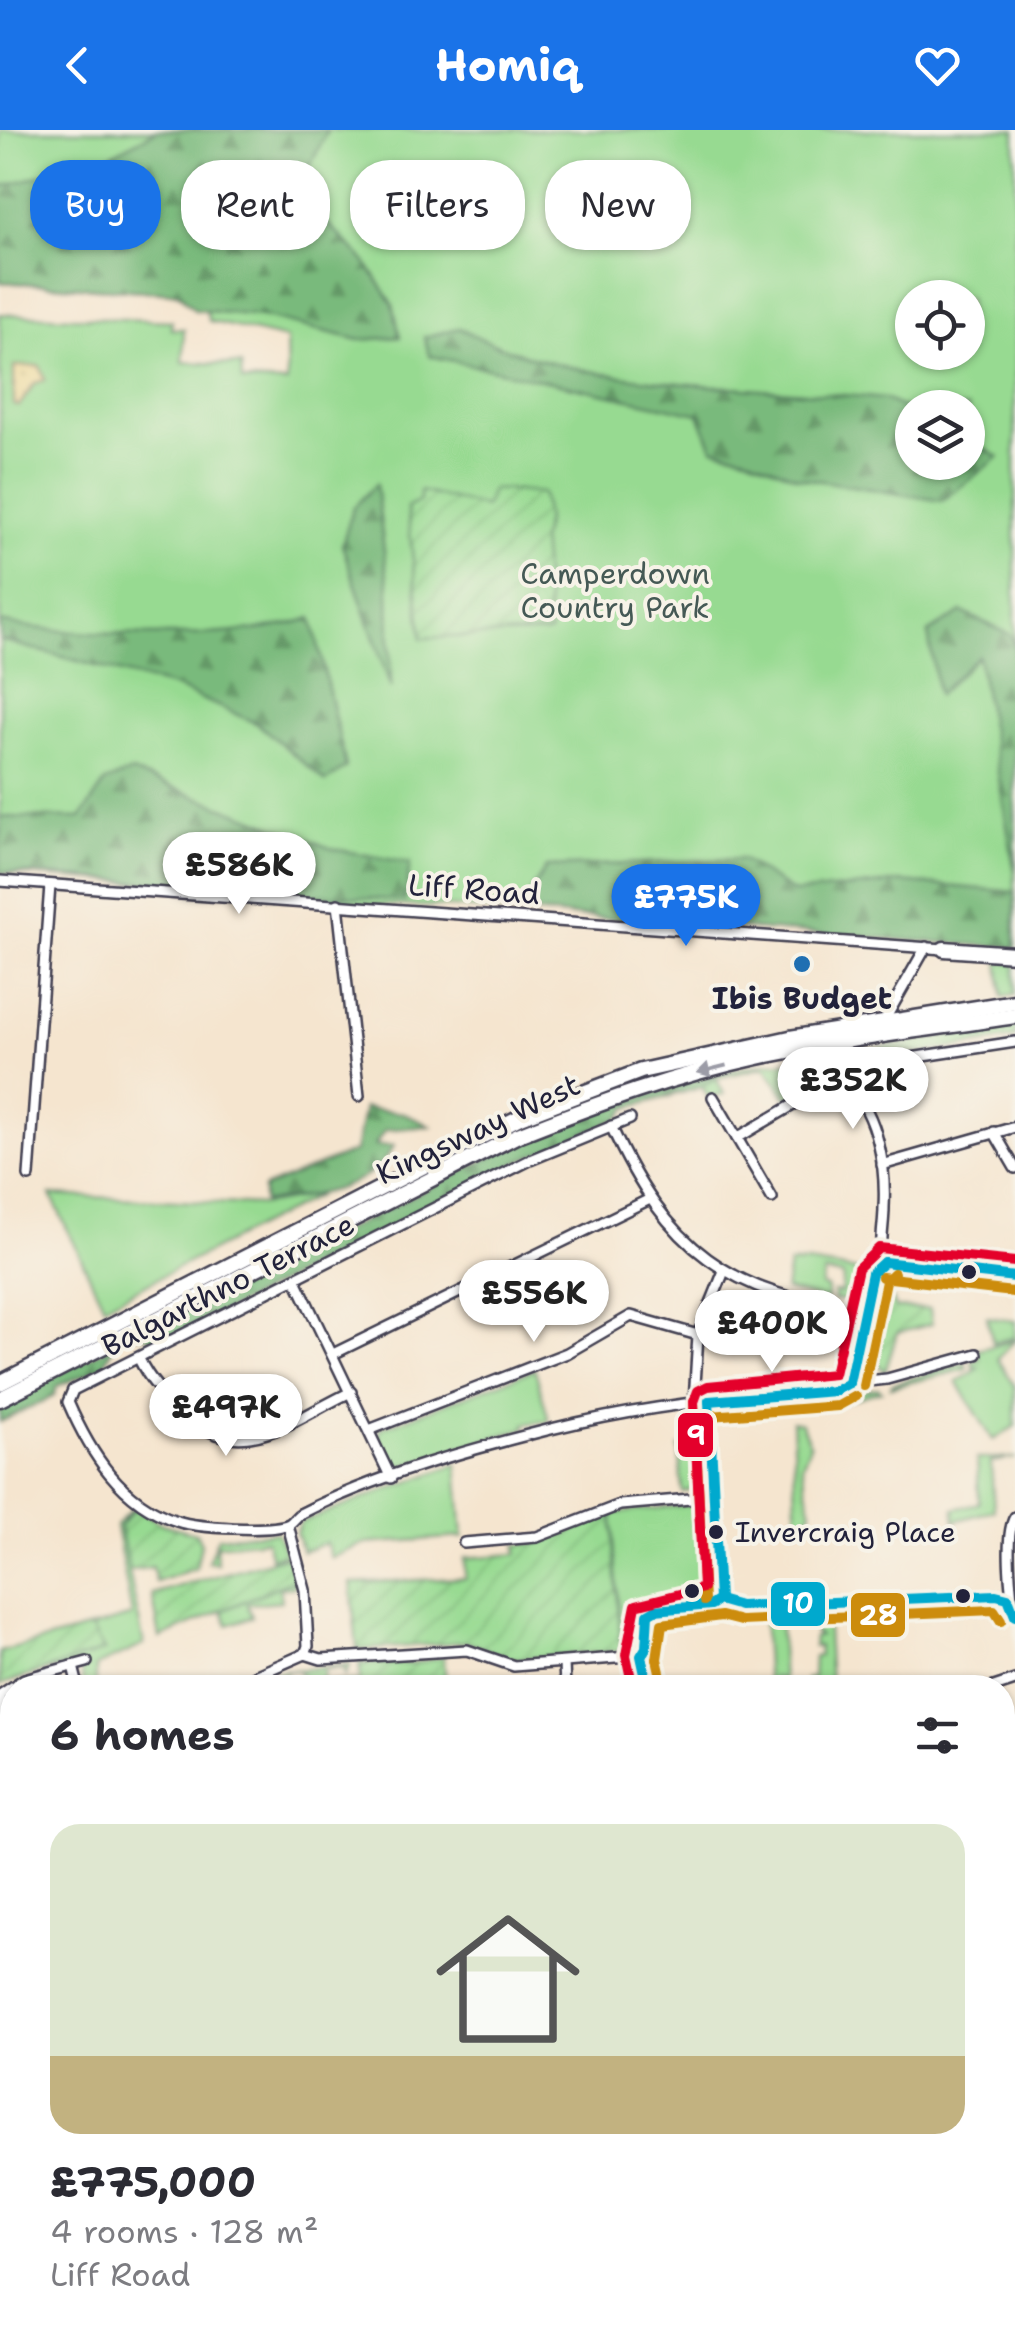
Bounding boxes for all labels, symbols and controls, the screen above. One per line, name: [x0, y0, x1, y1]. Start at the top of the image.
text: Homiq: [435, 35, 580, 95]
icon: back: [50, 38, 105, 93]
icon: heart: [910, 38, 965, 93]
chip: Buy: [30, 160, 161, 250]
chip: Rent: [181, 160, 330, 250]
chip: Filters: [350, 160, 525, 250]
chip: New: [545, 160, 691, 250]
map controls: [895, 280, 985, 480]
button: locate: [895, 280, 985, 370]
button: layers: [895, 390, 985, 480]
park label: Camperdown Country Park: [520, 553, 710, 628]
pin: £586K: [169, 832, 309, 917]
text: £586K: [185, 843, 293, 886]
street label: Liff Road: [407, 864, 541, 914]
pin: £775K: [616, 864, 756, 949]
text: £775K: [633, 875, 739, 918]
marker: Ibis Budget: [791, 953, 813, 975]
place label: Ibis Budget: [712, 978, 892, 1019]
pin: £352K: [783, 1047, 923, 1132]
text: £352K: [800, 1058, 906, 1101]
one-way arrow: [696, 1062, 727, 1077]
street label: Kingsway West: [369, 1064, 587, 1194]
street label: Balgarthno Terrace: [95, 1203, 361, 1367]
pin: £556K: [464, 1260, 604, 1345]
unlabelled marker: [959, 1262, 979, 1282]
text: £556K: [481, 1271, 587, 1314]
pin: £400K: [702, 1290, 842, 1375]
text: £400K: [717, 1301, 827, 1344]
pin: £497K: [156, 1374, 296, 1459]
text: £497K: [171, 1385, 281, 1428]
line badge: 9: [676, 1411, 715, 1459]
text: 9: [686, 1416, 706, 1454]
place label: Invercraig Place: [735, 1513, 956, 1551]
marker: Invercraig Place: [706, 1522, 726, 1542]
line badge: 10: [769, 1580, 827, 1628]
unlabelled marker: [682, 1581, 702, 1601]
text: 10: [782, 1584, 814, 1622]
unlabelled marker: [953, 1586, 973, 1606]
line badge: 28: [849, 1591, 907, 1639]
text: 28: [859, 1596, 898, 1634]
text: 6 homes: [50, 1707, 235, 1763]
icon: filters: [910, 1708, 965, 1763]
icon: home: [418, 1889, 598, 2069]
text: £775,000: [50, 2154, 256, 2210]
text: 4 rooms · 128 m²: [50, 2210, 318, 2253]
text: Liff Road: [50, 2253, 190, 2296]

